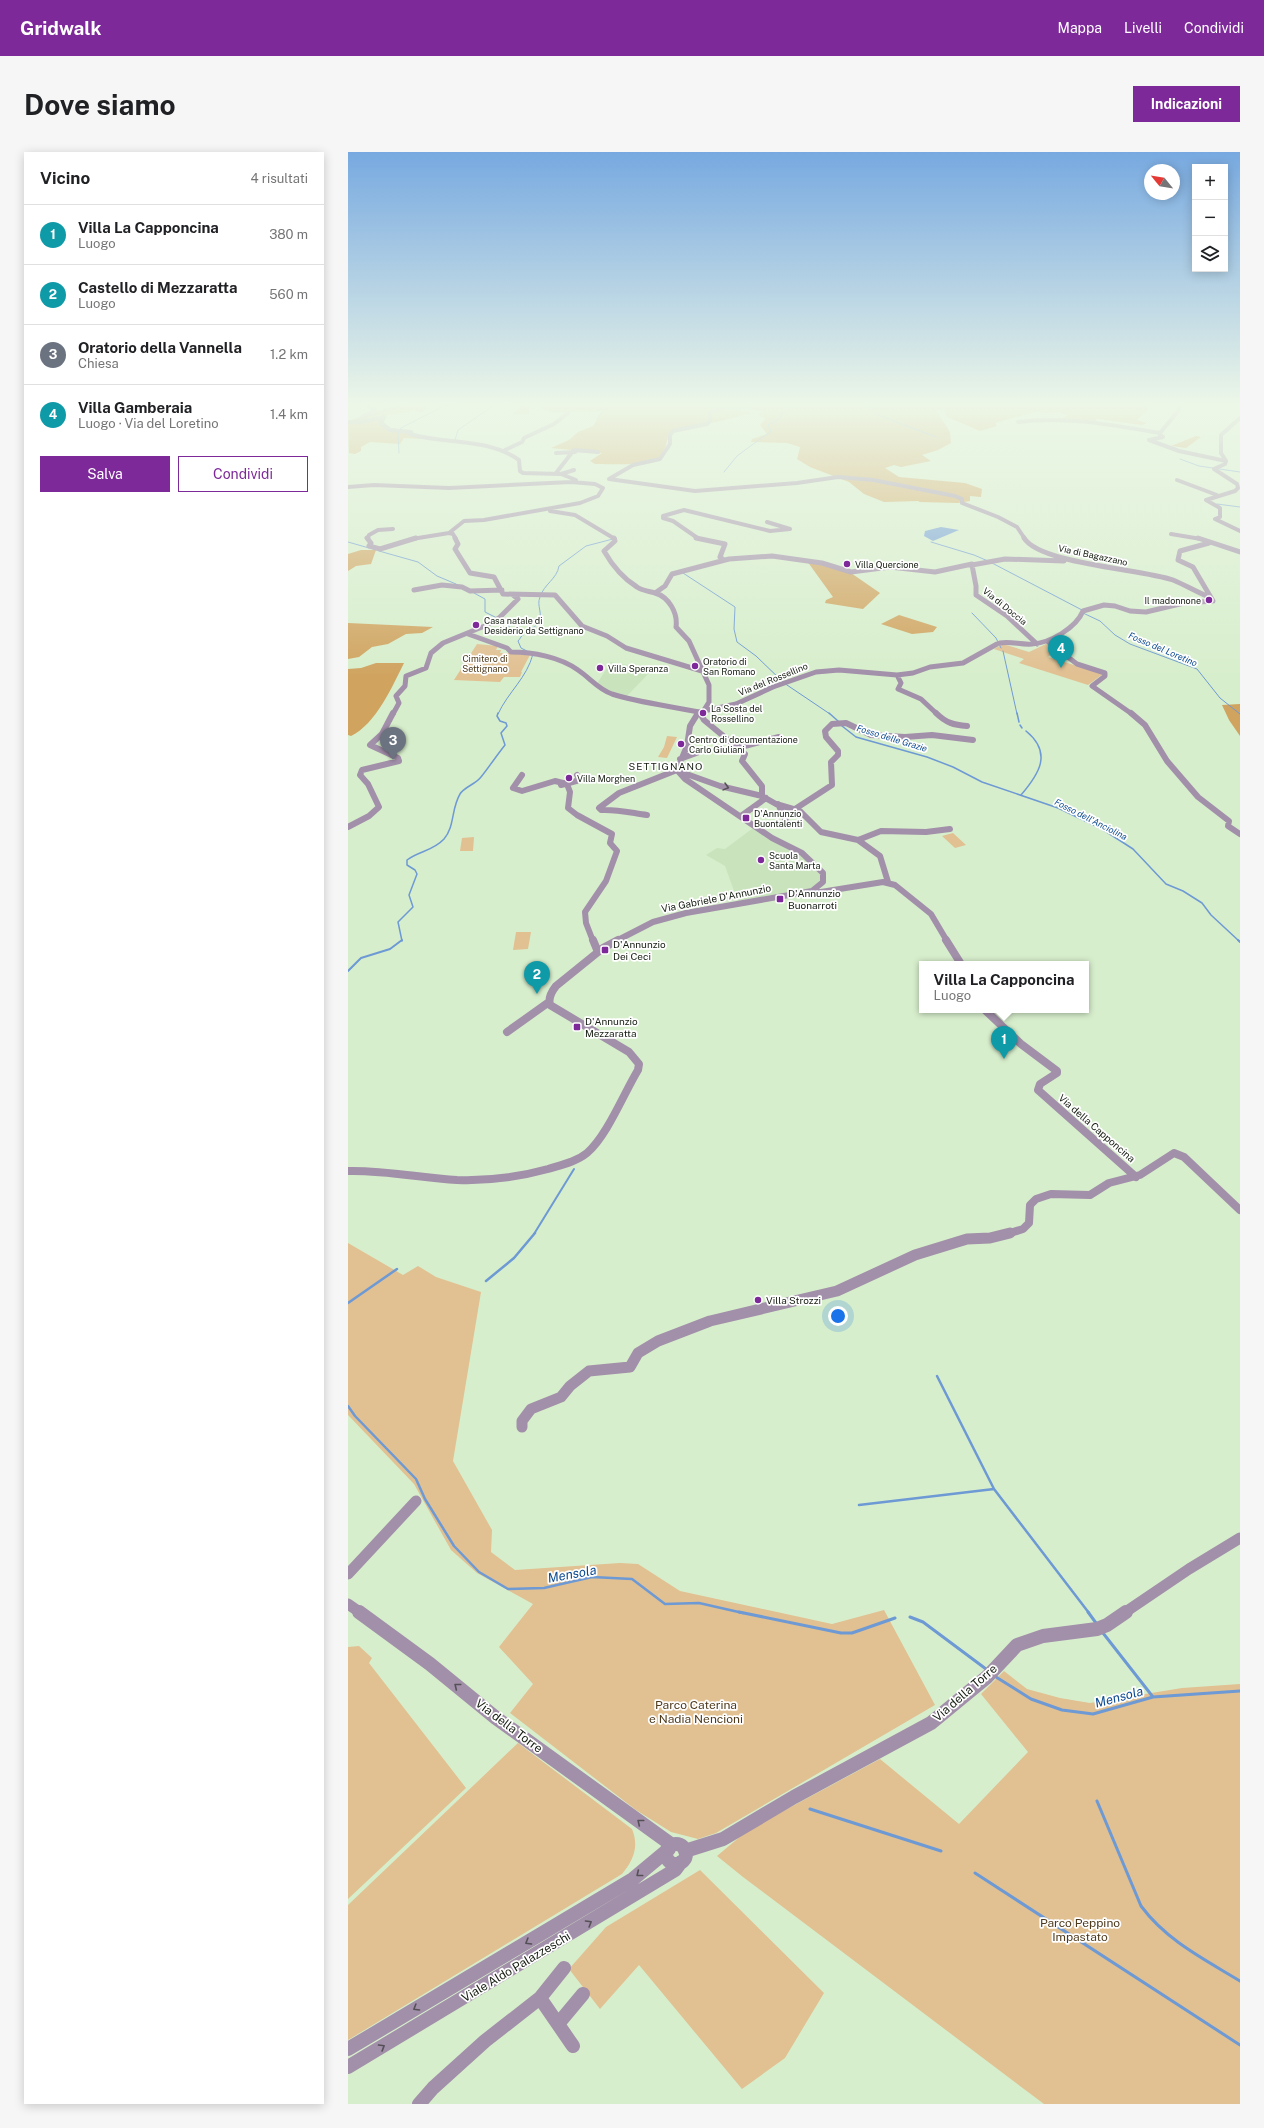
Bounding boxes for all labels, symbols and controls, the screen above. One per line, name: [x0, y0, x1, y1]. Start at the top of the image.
text: Gridwalk: [20, 17, 101, 39]
text: Mappa: [1058, 20, 1102, 36]
text: Livelli: [1124, 20, 1162, 36]
text: Condividi: [1184, 20, 1244, 36]
button: Indicazioni: [1133, 86, 1240, 122]
text: Dove siamo: [24, 88, 176, 121]
north arrow: [1144, 164, 1180, 200]
map controls: [1192, 164, 1228, 272]
button: +: [1192, 164, 1228, 200]
text: Vicino: [40, 168, 90, 188]
text: 4 risultati: [251, 171, 308, 186]
button: −: [1192, 200, 1228, 236]
text: Villa La Capponcina: [78, 219, 219, 236]
text: 1: [50, 227, 56, 242]
text: 380 m: [269, 227, 308, 242]
text: Luogo: [78, 236, 116, 251]
button: layers: [1192, 236, 1228, 272]
text: Castello di Mezzaratta: [78, 279, 238, 296]
text: 2: [49, 287, 57, 302]
text: 560 m: [269, 287, 308, 302]
text: Luogo: [78, 296, 116, 311]
text: Oratorio della Vannella: [78, 339, 242, 356]
text: 3: [49, 347, 57, 362]
text: 1.2 km: [270, 347, 308, 362]
text: Chiesa: [78, 356, 119, 371]
text: Villa Gamberaia: [78, 399, 192, 416]
text: 4: [49, 407, 57, 422]
text: 1.4 km: [270, 407, 308, 422]
text: Luogo · Via del Loretino: [78, 416, 219, 431]
button: Salva: [40, 456, 170, 492]
button: Condividi: [178, 456, 308, 492]
street label: Via di Bagazzano: [1057, 542, 1129, 568]
marker: Villa Quercione: [842, 559, 852, 569]
place label: Villa Quercione: [855, 559, 919, 570]
street label: Via di Doccia: [981, 585, 1029, 627]
place label: Il madonnone: [1145, 595, 1201, 606]
marker: Il madonnone: [1204, 595, 1214, 605]
place label: Casa natale di Desiderio da Settignano: [484, 615, 584, 636]
marker: Casa natale di Desiderio da Settignano: [471, 620, 481, 630]
water label: Fosso del Loretino: [1127, 630, 1199, 669]
pin: 4: [1048, 635, 1074, 668]
park label: Cimitero di Settignano: [462, 653, 508, 674]
place label: Oratorio di San Romano: [703, 656, 755, 677]
street label: Via del Rossellino: [737, 660, 809, 698]
marker: Oratorio di San Romano: [690, 661, 700, 671]
marker: Villa Speranza: [595, 663, 605, 673]
place label: Villa Speranza: [608, 663, 668, 674]
place label: La Sosta del Rossellino: [711, 703, 763, 724]
marker: La Sosta del Rossellino: [698, 708, 708, 718]
water label: Fosso delle Grazie: [855, 722, 929, 754]
pin: 3: [380, 727, 406, 760]
place label: Centro di documentazione Carlo Giuliani: [689, 734, 798, 755]
marker: Centro di documentazione Carlo Giuliani: [676, 739, 686, 749]
district label: SETTIGNANO: [629, 760, 703, 772]
marker: Villa Morghen: [564, 773, 574, 783]
place label: Villa Morghen: [577, 773, 635, 784]
one-way arrow: [723, 782, 730, 791]
water label: Fosso dell'Anciolina: [1053, 796, 1129, 842]
place label: D'Annunzio Buontalenti: [754, 808, 802, 829]
marker: D'Annunzio Buontalenti: [741, 813, 751, 823]
place label: Scuola Santa Marta: [769, 850, 820, 871]
marker: Scuola Santa Marta: [756, 855, 766, 865]
street label: Via Gabriele D'Annunzio: [660, 881, 772, 915]
place label: D'Annunzio Buonarroti: [788, 887, 841, 911]
marker: D'Annunzio Buonarroti: [775, 894, 785, 904]
place label: D'Annunzio Dei Ceci: [613, 938, 666, 962]
marker: D'Annunzio Dei Ceci: [600, 945, 610, 955]
pin: 2: [524, 961, 550, 994]
popup: [919, 961, 1089, 1013]
text: Villa La Capponcina: [934, 971, 1074, 988]
text: Luogo: [934, 988, 971, 1003]
place label: D'Annunzio Mezzaratta: [585, 1015, 638, 1039]
marker: D'Annunzio Mezzaratta: [572, 1022, 582, 1032]
pin: 1: [991, 1026, 1017, 1059]
street label: Via della Capponcina: [1056, 1092, 1138, 1164]
place label: Villa Strozzi: [766, 1294, 821, 1306]
marker: Villa Strozzi: [753, 1295, 763, 1305]
your location: [828, 1306, 848, 1326]
water label: Mensola: [546, 1562, 598, 1586]
street label: Via della Torre: [930, 1661, 1000, 1725]
water label: Mensola: [1093, 1683, 1145, 1711]
one-way arrow: [455, 1684, 462, 1691]
street label: Via della Torre: [473, 1696, 545, 1756]
park label: Parco Caterina e Nadia Nencioni: [649, 1698, 743, 1726]
one-way arrow: [638, 1819, 645, 1826]
one-way arrow: [637, 1870, 644, 1877]
park label: Parco Peppino Impastato: [1040, 1916, 1120, 1944]
one-way arrow: [585, 1921, 592, 1928]
street label: Viale Aldo Palazzeschi: [459, 1929, 573, 2005]
one-way arrow: [525, 1937, 532, 1944]
one-way arrow: [413, 2004, 420, 2011]
one-way arrow: [377, 2045, 385, 2052]

